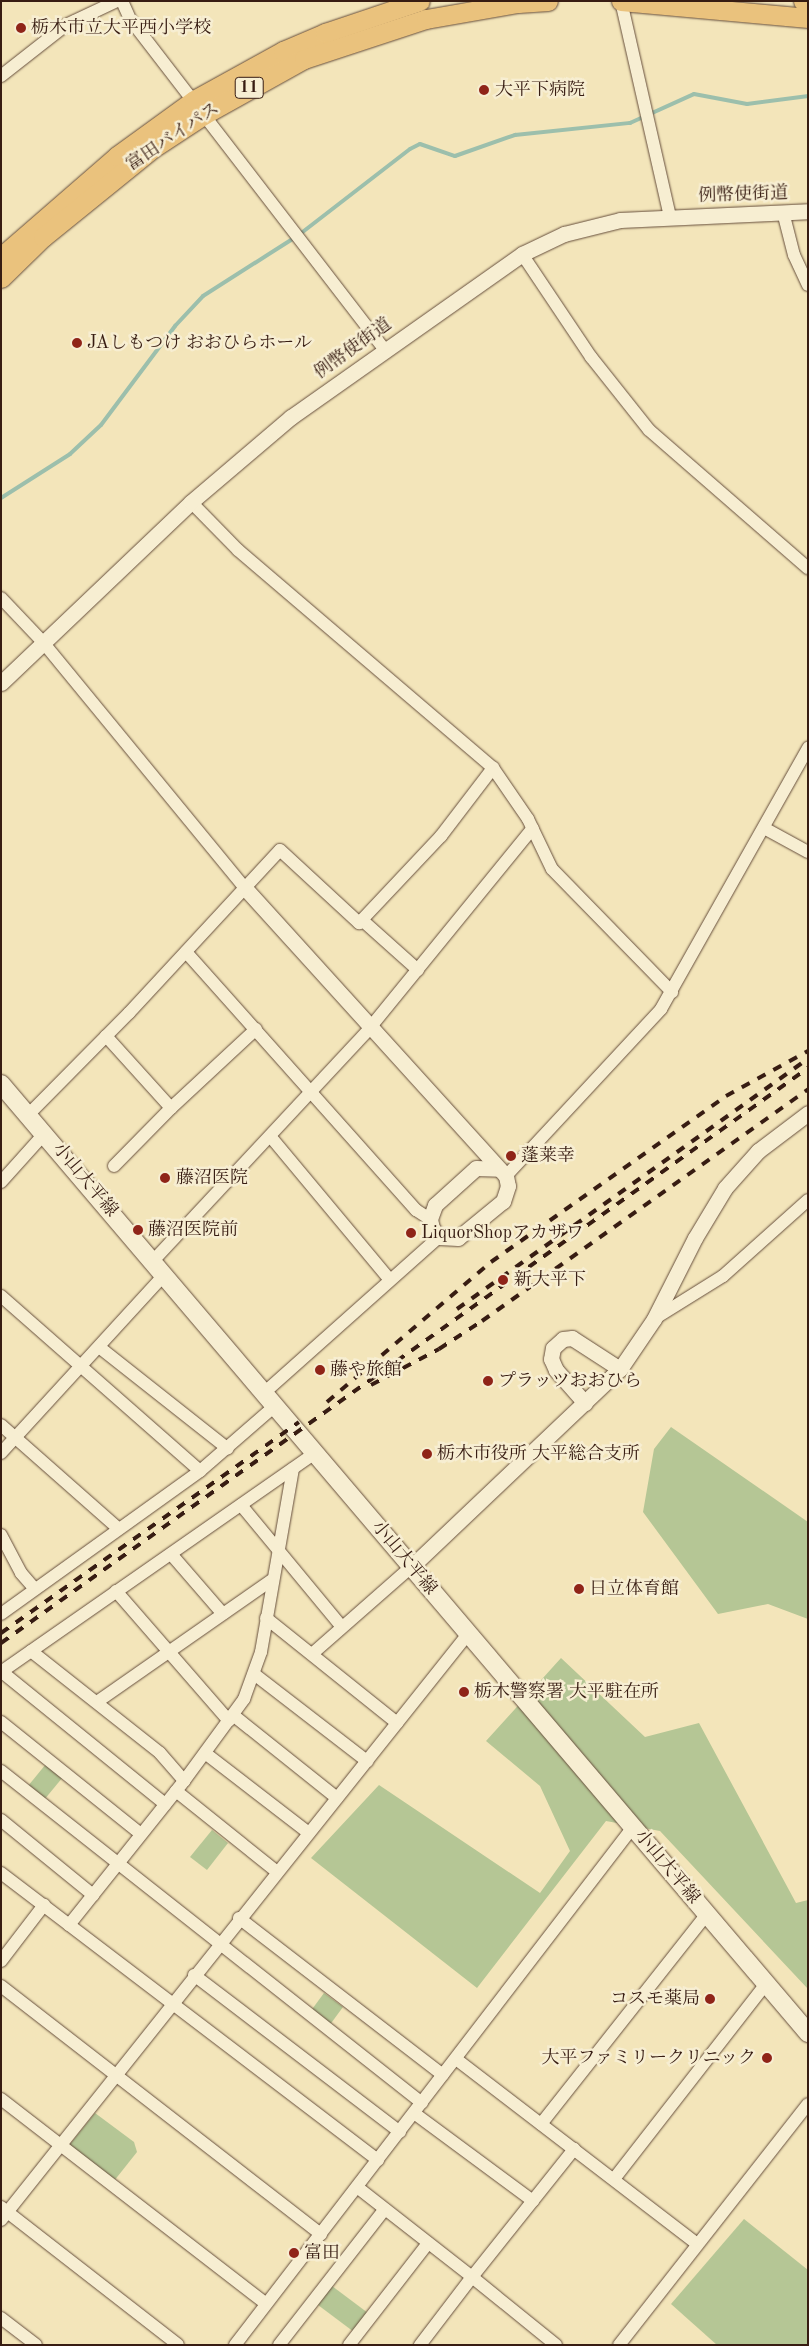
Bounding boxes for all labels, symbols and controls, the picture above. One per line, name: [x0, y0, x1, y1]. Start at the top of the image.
place label: 栃木市立大平西小学校: [31, 17, 211, 39]
marker: 栃木市立大平西小学校: [15, 22, 27, 34]
road number: 11: [234, 75, 264, 102]
place label: 大平下病院: [495, 79, 585, 101]
marker: 大平下病院: [477, 83, 491, 97]
street label: 富田バイパス: [122, 98, 224, 176]
street label: 例幣使街道: [698, 183, 788, 207]
street label: 例幣使街道: [310, 314, 396, 384]
place label: JAしもつけ おおひらホール: [87, 332, 312, 354]
marker: JAしもつけ おおひらホール: [71, 337, 83, 349]
street label: 小山大平線: [48, 1139, 122, 1221]
place label: 蓬莱幸: [521, 1145, 575, 1167]
marker: 蓬莱幸: [505, 1150, 517, 1162]
place label: 藤沼医院: [176, 1167, 248, 1189]
marker: 藤沼医院: [158, 1171, 172, 1185]
place label: 藤沼医院前: [148, 1219, 238, 1241]
place label: LiquorShopアカザワ: [421, 1222, 584, 1244]
marker: 藤沼医院前: [132, 1224, 144, 1236]
marker: LiquorShopアカザワ: [405, 1227, 417, 1239]
place label: 新大平下: [514, 1269, 586, 1291]
marker: 新大平下: [496, 1273, 510, 1287]
place label: 藤や旅館: [330, 1359, 402, 1381]
marker: 藤や旅館: [314, 1364, 326, 1376]
place label: プラッツおおひら: [498, 1370, 642, 1392]
marker: プラッツおおひら: [482, 1375, 494, 1387]
place label: 栃木市役所 大平総合支所: [437, 1443, 640, 1465]
marker: 栃木市役所 大平総合支所: [421, 1448, 433, 1460]
street label: 小山大平線: [367, 1517, 441, 1599]
place label: 日立体育館: [589, 1578, 679, 1600]
marker: 日立体育館: [573, 1583, 585, 1595]
place label: 栃木警察署 大平駐在所: [474, 1681, 659, 1703]
marker: 栃木警察署 大平駐在所: [458, 1686, 470, 1698]
street label: 小山大平線: [630, 1826, 704, 1908]
place label: コスモ薬局: [610, 1988, 700, 2010]
marker: コスモ薬局: [704, 1993, 716, 2005]
place label: 大平ファミリークリニック: [540, 2047, 756, 2069]
marker: 大平ファミリークリニック: [760, 2051, 774, 2065]
place label: 富田: [304, 2242, 340, 2264]
marker: 富田: [288, 2247, 300, 2259]

